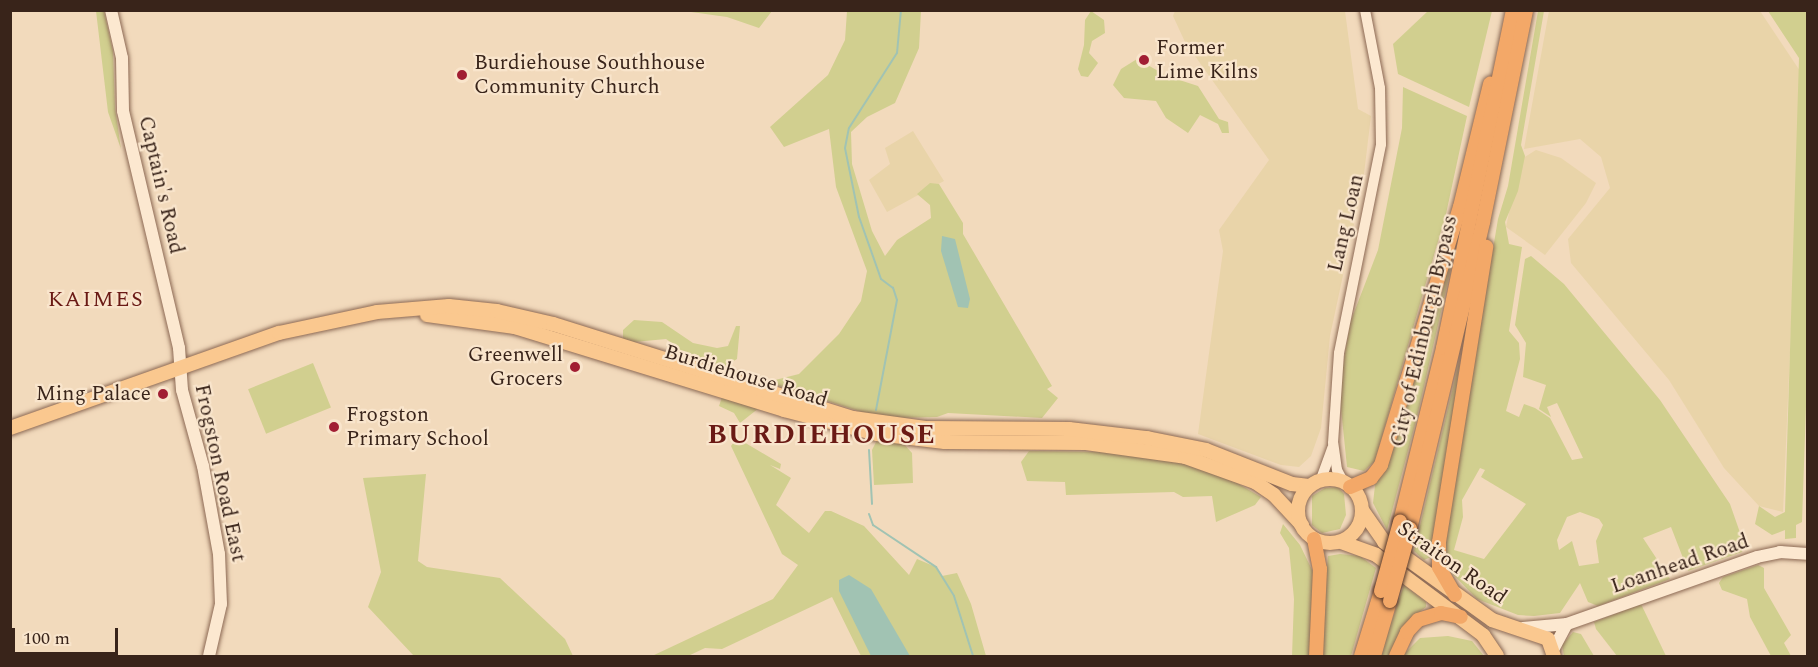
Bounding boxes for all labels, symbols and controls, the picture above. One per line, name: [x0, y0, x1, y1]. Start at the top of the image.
place label: Former Lime Kilns: [1156, 35, 1258, 85]
place label: Burdiehouse Southhouse Community Church: [474, 50, 705, 100]
marker: Former Lime Kilns: [1137, 53, 1151, 67]
marker: Burdiehouse Southhouse Community Church: [455, 68, 469, 82]
street label: Captain's Road: [133, 114, 189, 256]
street label: Lang Loan: [1323, 172, 1369, 274]
street label: City of Edinburgh Bypass: [1385, 213, 1463, 449]
district label: KAIMES: [48, 287, 144, 313]
street label: Burdiehouse Road: [661, 339, 831, 413]
place label: Greenwell Grocers: [468, 342, 563, 392]
marker: Greenwell Grocers: [568, 360, 582, 374]
place label: Ming Palace: [36, 381, 151, 407]
street label: Frogston Road East: [189, 382, 251, 564]
marker: Ming Palace: [156, 387, 170, 401]
place label: Frogston Primary School: [346, 402, 489, 452]
marker: Frogston Primary School: [327, 420, 341, 434]
district label: BURDIEHOUSE: [707, 420, 937, 452]
street label: Straiton Road: [1392, 516, 1512, 610]
street label: Loanhead Road: [1608, 529, 1752, 599]
scale bar: [15, 616, 122, 654]
text: 100 m: [23, 625, 70, 652]

